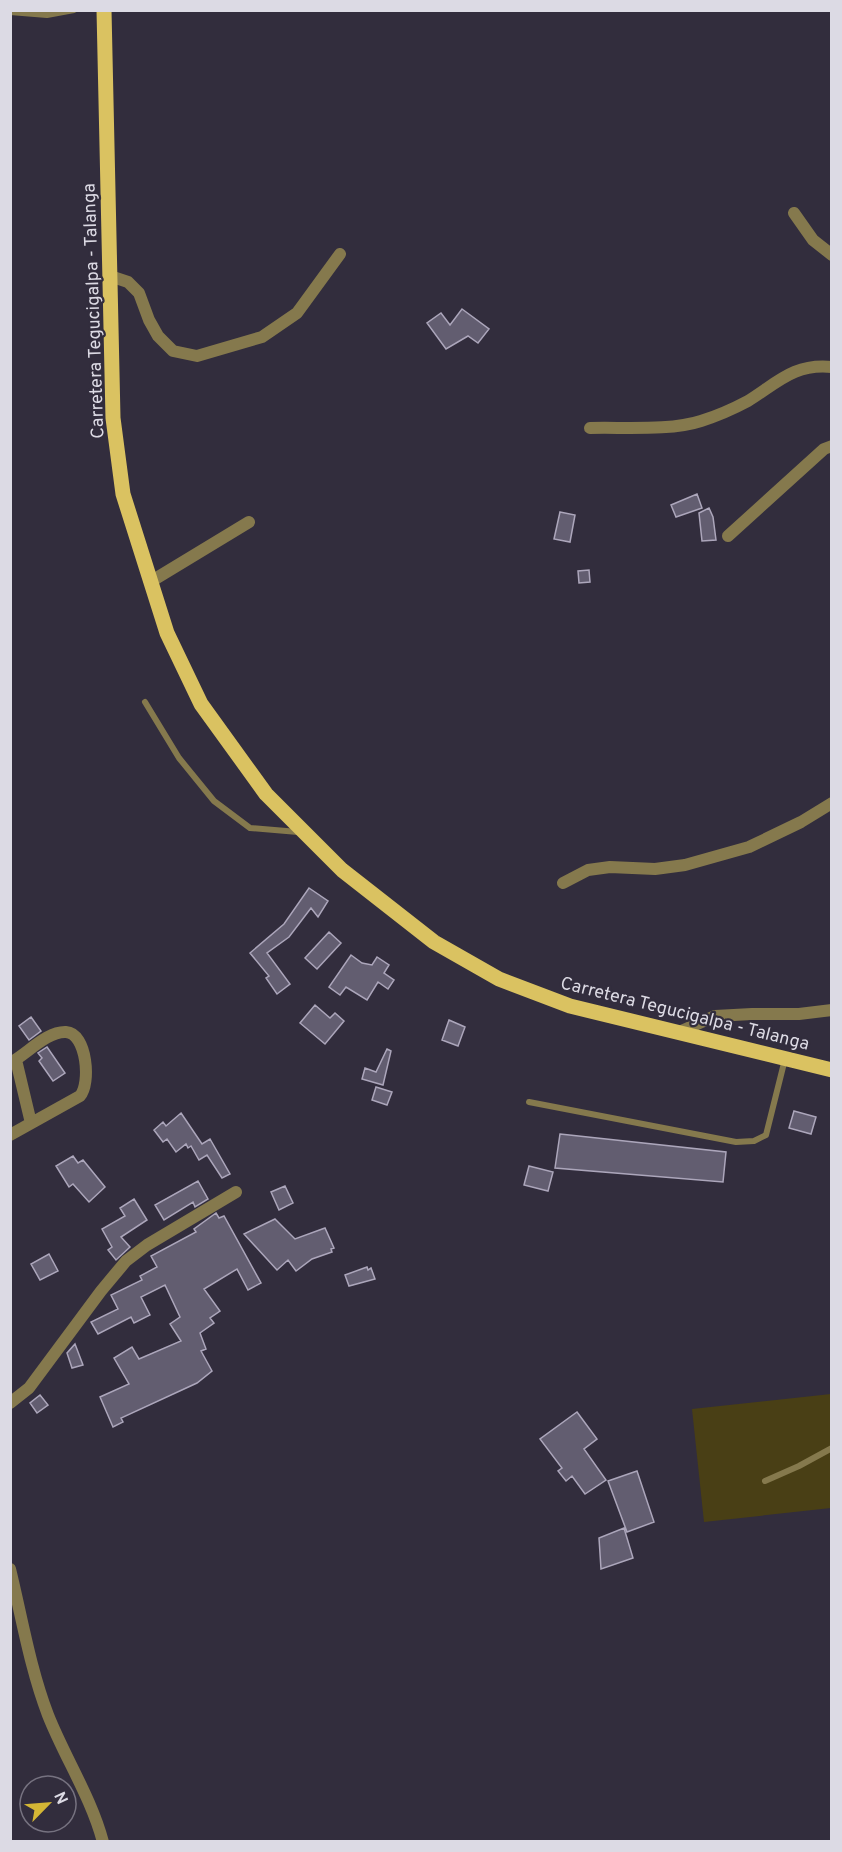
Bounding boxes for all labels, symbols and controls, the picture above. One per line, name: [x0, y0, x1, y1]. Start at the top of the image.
street label: Carretera Tegucigalpa - Talanga: [79, 183, 110, 439]
street label: Carretera Tegucigalpa - Talanga: [558, 972, 811, 1057]
north arrow: [18, 1774, 78, 1834]
text: N: [48, 1789, 71, 1808]

